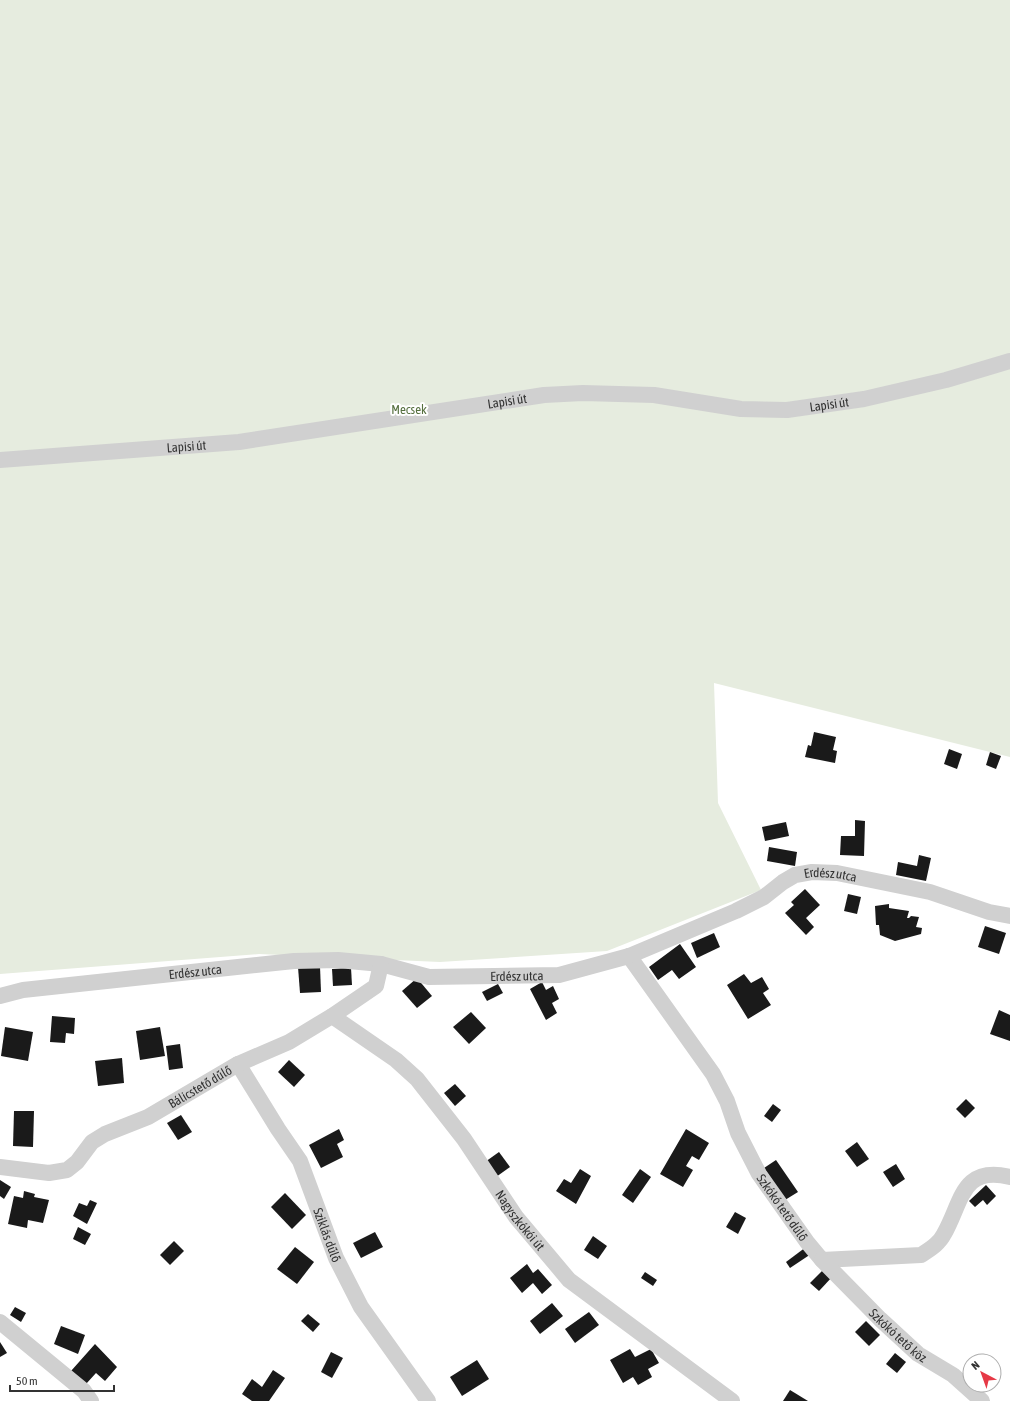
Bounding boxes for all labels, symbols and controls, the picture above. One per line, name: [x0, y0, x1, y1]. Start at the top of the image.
street label: Lapisi út: [486, 390, 528, 411]
street label: Lapisi út: [808, 394, 850, 414]
park label: Mecsek: [391, 402, 427, 417]
street label: Lapisi út: [166, 437, 207, 455]
street label: Erdész utca: [803, 864, 858, 884]
street label: Erdész utca: [168, 961, 223, 982]
street label: Erdész utca: [490, 968, 544, 984]
street label: Bálicstető dűlő: [165, 1062, 234, 1111]
street label: Szkókó tető dűlő: [754, 1171, 811, 1244]
street label: Nagyszkókói út: [493, 1187, 548, 1253]
street label: Sziklás dűlő: [311, 1206, 344, 1265]
street label: Szkókó tető köz: [866, 1305, 930, 1365]
north arrow: [962, 1353, 1002, 1393]
text: N: [969, 1359, 982, 1372]
scale bar: [10, 1367, 114, 1393]
text: 50 m: [16, 1374, 38, 1388]

